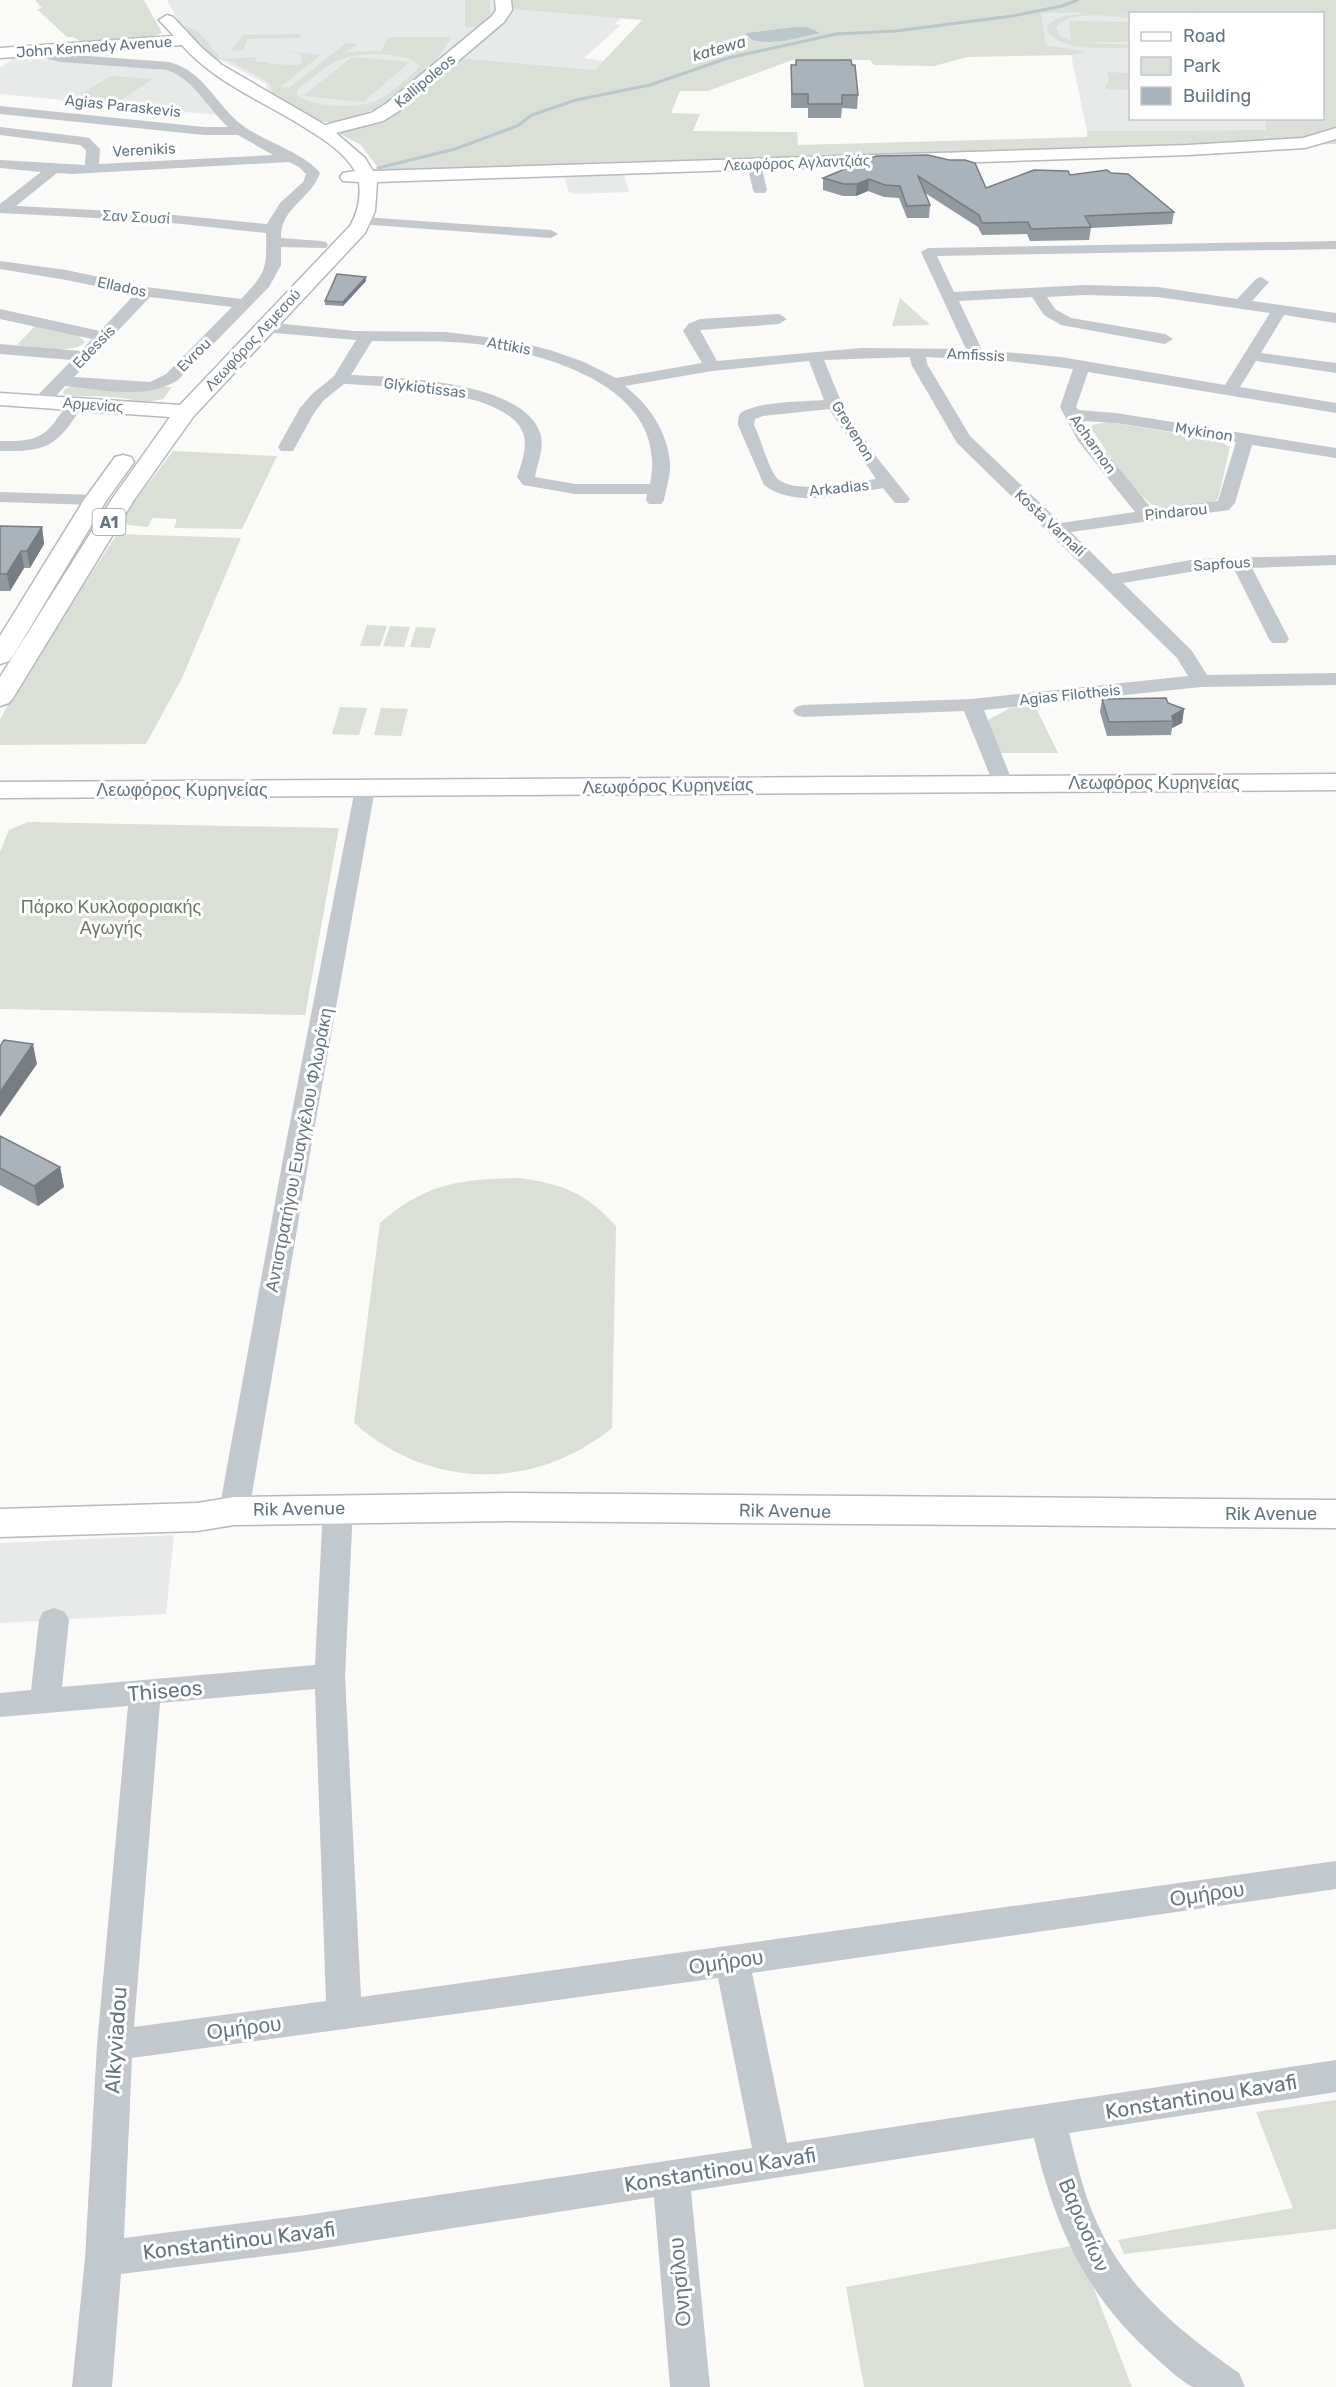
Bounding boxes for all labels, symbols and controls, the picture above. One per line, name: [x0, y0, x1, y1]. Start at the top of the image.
legend: [1129, 12, 1324, 120]
text: Road: [1183, 25, 1226, 47]
water label: katewa: [690, 32, 748, 65]
street label: John Kennedy Avenue: [15, 33, 173, 61]
street label: Kallipoleos: [391, 50, 459, 112]
text: Park: [1183, 55, 1221, 77]
text: Building: [1183, 85, 1251, 107]
street label: Agias Paraskevis: [64, 91, 182, 121]
street label: Verenikis: [112, 139, 176, 161]
street label: Λεωφόρος Αγλαντζιάς: [724, 151, 870, 175]
street label: Σαν Σουσί: [102, 206, 171, 228]
street label: Ellados: [96, 273, 149, 301]
street label: Λεωφόρος Λεμεσού: [201, 286, 305, 394]
street label: Edessis: [69, 321, 119, 372]
street label: Attikis: [486, 333, 533, 359]
street label: Evrou: [173, 334, 215, 376]
street label: Amfissis: [947, 344, 1006, 366]
street label: Glykiotissas: [383, 374, 468, 402]
street label: Αρμενίας: [62, 394, 124, 416]
street label: Grevenon: [828, 398, 878, 464]
street label: Acharnon: [1066, 411, 1120, 477]
street label: Mykinon: [1174, 419, 1234, 445]
street label: Arkadias: [808, 476, 870, 500]
street label: Kosta Varnali: [1011, 486, 1089, 560]
street label: Pindarou: [1144, 500, 1208, 524]
road number: A1: [92, 509, 126, 535]
street label: Sapfous: [1193, 553, 1252, 575]
street label: Agias Filotheis: [1019, 681, 1122, 709]
street label: Λεωφόρος Κυρηνείας: [1068, 772, 1240, 794]
street label: Λεωφόρος Κυρηνείας: [582, 774, 754, 798]
street label: Λεωφόρος Κυρηνείας: [96, 779, 268, 801]
park label: Πάρκο Κυκλοφοριακής Αγωγής: [21, 896, 202, 939]
street label: Αντιστρατήγου Ευαγγέλου Φλωράκη: [261, 1006, 337, 1294]
street label: Rik Avenue: [253, 1497, 345, 1521]
street label: Rik Avenue: [739, 1499, 831, 1523]
street label: Rik Avenue: [1225, 1503, 1317, 1525]
street label: Thiseos: [127, 1675, 203, 1706]
street label: Ομήρου: [1168, 1876, 1246, 1911]
street label: Ομήρου: [687, 1944, 765, 1979]
street label: Alkyviadou: [99, 1986, 132, 2094]
street label: Ομήρου: [205, 2011, 283, 2044]
street label: Konstantinou Kavafi: [1103, 2069, 1299, 2124]
street label: Konstantinou Kavafi: [622, 2142, 818, 2197]
street label: Βαρωσίων: [1054, 2174, 1115, 2275]
street label: Konstantinou Kavafi: [141, 2216, 337, 2265]
street label: Ονησίλου: [663, 2236, 696, 2328]

